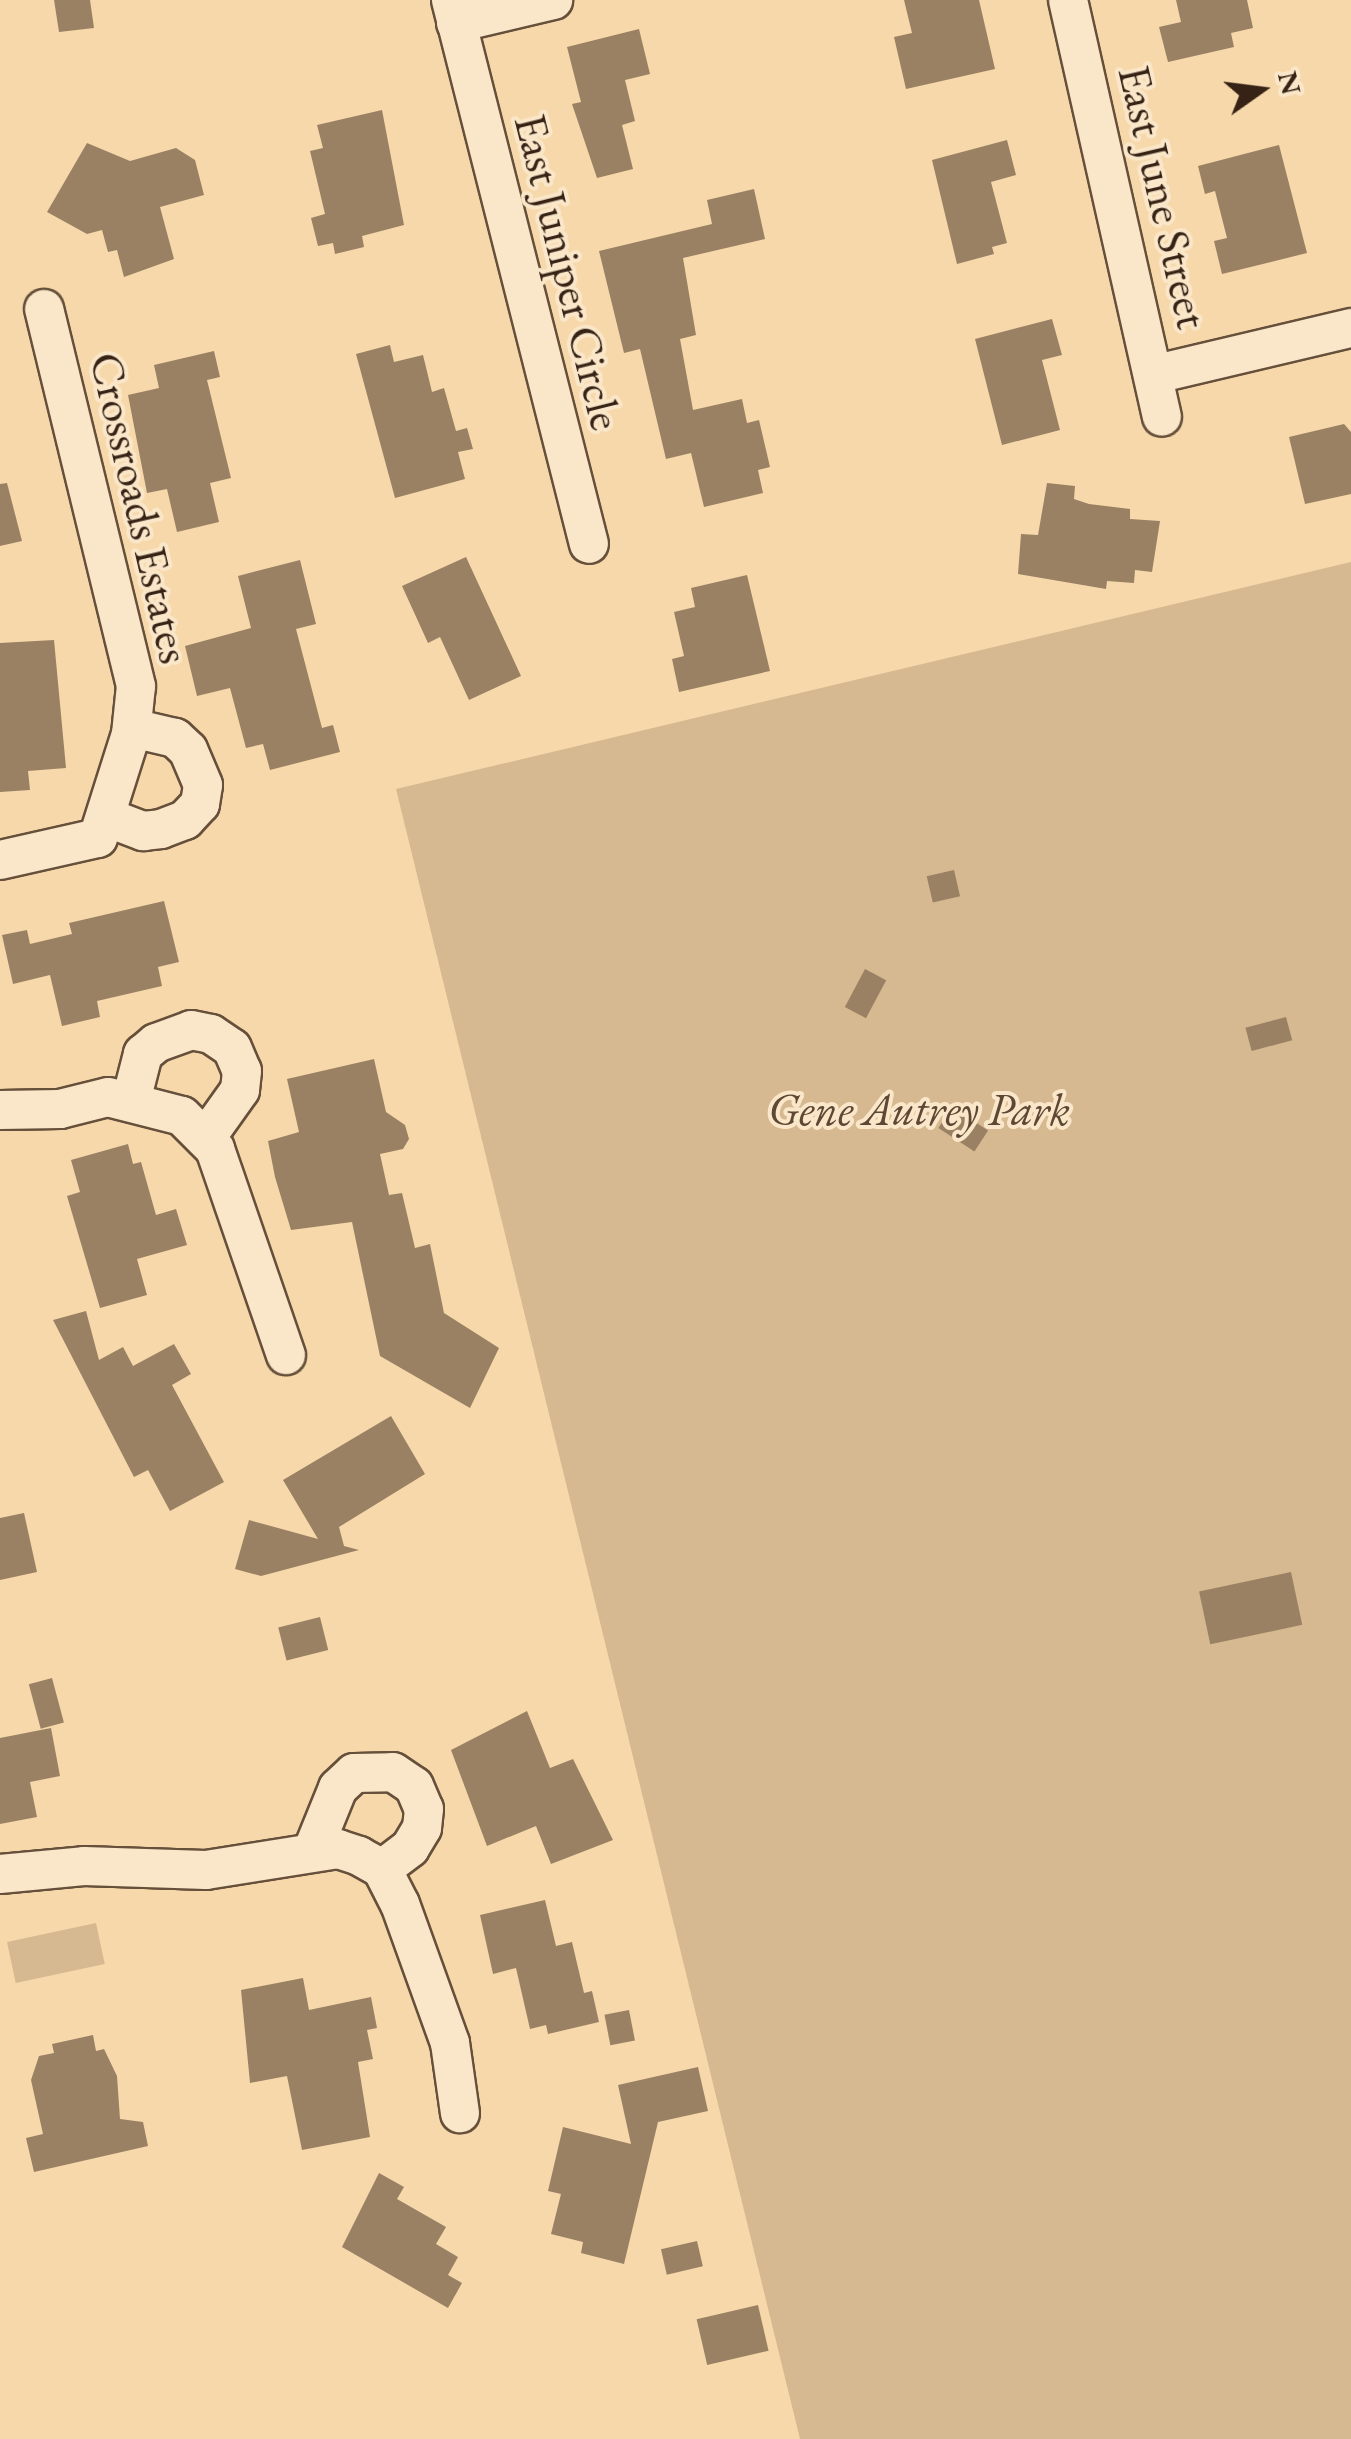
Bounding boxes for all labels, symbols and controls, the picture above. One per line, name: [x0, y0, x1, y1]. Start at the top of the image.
north arrow: [1211, 40, 1311, 140]
street label: East June Street: [1107, 60, 1219, 334]
text: N: [1270, 67, 1310, 98]
street label: East Juniper Circle: [503, 109, 633, 435]
street label: Crossroads Estates: [78, 347, 202, 669]
park label: Gene Autrey Park: [768, 1083, 1070, 1137]

